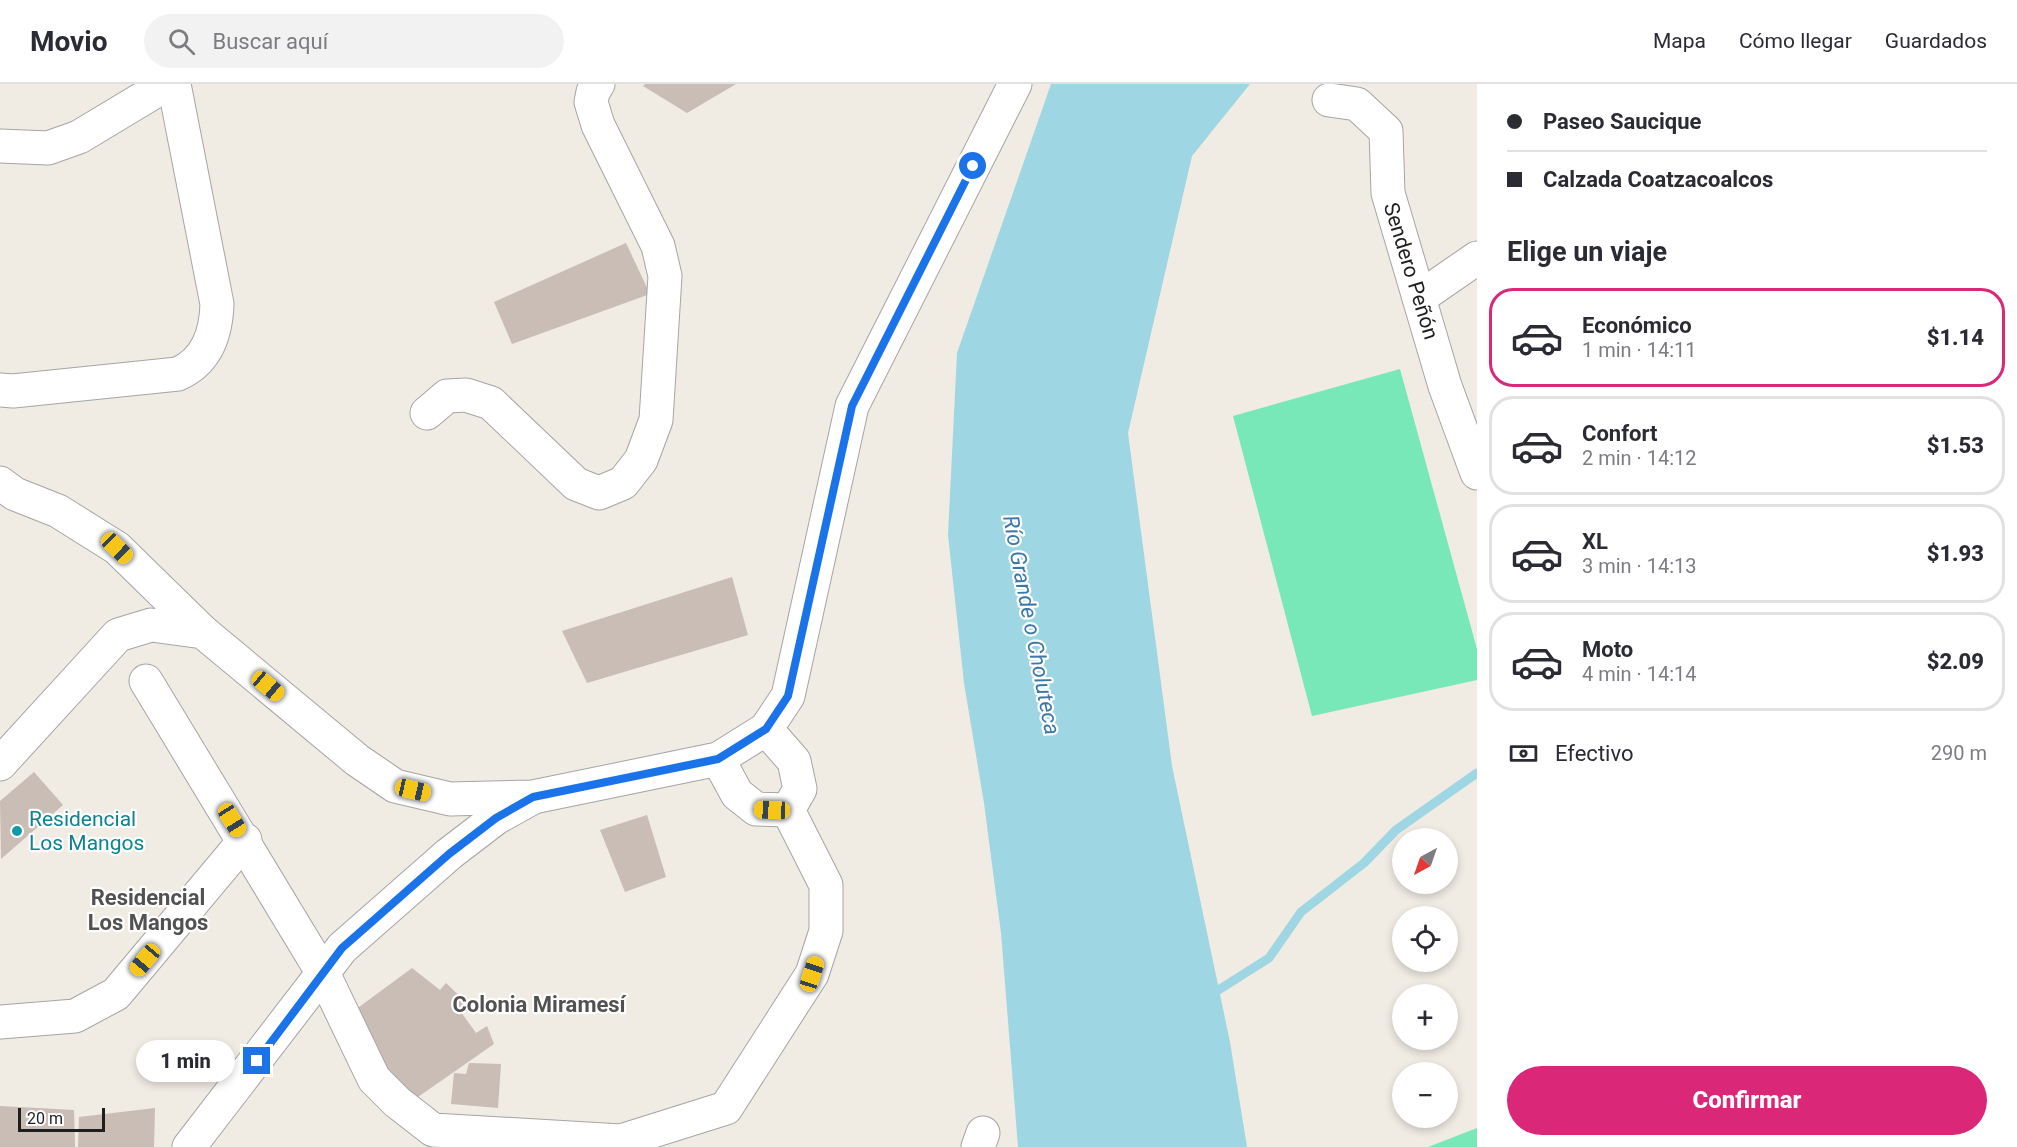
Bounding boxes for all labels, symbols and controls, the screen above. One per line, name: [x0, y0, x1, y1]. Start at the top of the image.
search box: [144, 14, 564, 68]
text: Movio: [30, 25, 108, 58]
icon: search: [165, 25, 198, 58]
text: Buscar aquí: [213, 29, 328, 54]
text: Mapa: [1653, 29, 1706, 53]
text: Cómo llegar: [1739, 29, 1852, 53]
text: Guardados: [1885, 29, 1987, 53]
text: Paseo Saucique: [1543, 109, 1701, 134]
route start: [959, 152, 986, 179]
text: Calzada Coatzacoalcos: [1543, 167, 1773, 192]
street label: Sendero Peñón: [1379, 200, 1443, 342]
text: Elige un viaje: [1507, 236, 1667, 268]
icon: car: [1510, 311, 1564, 365]
text: Económico: [1582, 313, 1692, 338]
text: $1.14: [1927, 325, 1984, 350]
text: 1 min · 14:11: [1582, 338, 1697, 362]
icon: car: [1510, 419, 1564, 473]
text: Confort: [1582, 421, 1657, 446]
text: $1.53: [1927, 433, 1984, 458]
text: 2 min · 14:12: [1582, 446, 1697, 470]
water label: Río Grande o Choluteca: [998, 513, 1065, 737]
icon: car: [1510, 527, 1564, 581]
car: [98, 529, 136, 567]
text: XL: [1582, 529, 1608, 554]
text: $1.93: [1927, 541, 1984, 566]
text: 3 min · 14:13: [1582, 554, 1697, 578]
icon: car: [1510, 635, 1564, 689]
text: Moto: [1582, 637, 1633, 662]
text: $2.09: [1927, 649, 1984, 674]
text: 4 min · 14:14: [1582, 662, 1697, 686]
car: [248, 668, 288, 704]
icon: cash: [1507, 737, 1540, 770]
text: Efectivo: [1555, 741, 1633, 766]
text: 290 m: [1931, 741, 1987, 765]
car: [393, 777, 433, 803]
car: [215, 800, 249, 840]
car: [754, 800, 790, 820]
place label: Residencial Los Mangos: [29, 807, 144, 855]
marker: Residencial Los Mangos: [10, 824, 24, 838]
north arrow: [1392, 828, 1458, 894]
map controls: [1392, 828, 1458, 1128]
district label: Residencial Los Mangos: [88, 885, 208, 935]
button: locate: [1392, 906, 1458, 972]
car: [127, 940, 163, 980]
car: [798, 954, 826, 994]
button: +: [1392, 984, 1458, 1050]
district label: Colonia Miramesí: [452, 992, 627, 1017]
callout: 1 min: [137, 1040, 236, 1082]
route end: [243, 1047, 270, 1074]
text: 1 min: [160, 1049, 211, 1073]
button: −: [1392, 1062, 1458, 1128]
button: Confirmar: [1507, 1066, 1987, 1135]
scale bar: [18, 1105, 105, 1132]
text: 20 m: [27, 1109, 63, 1128]

